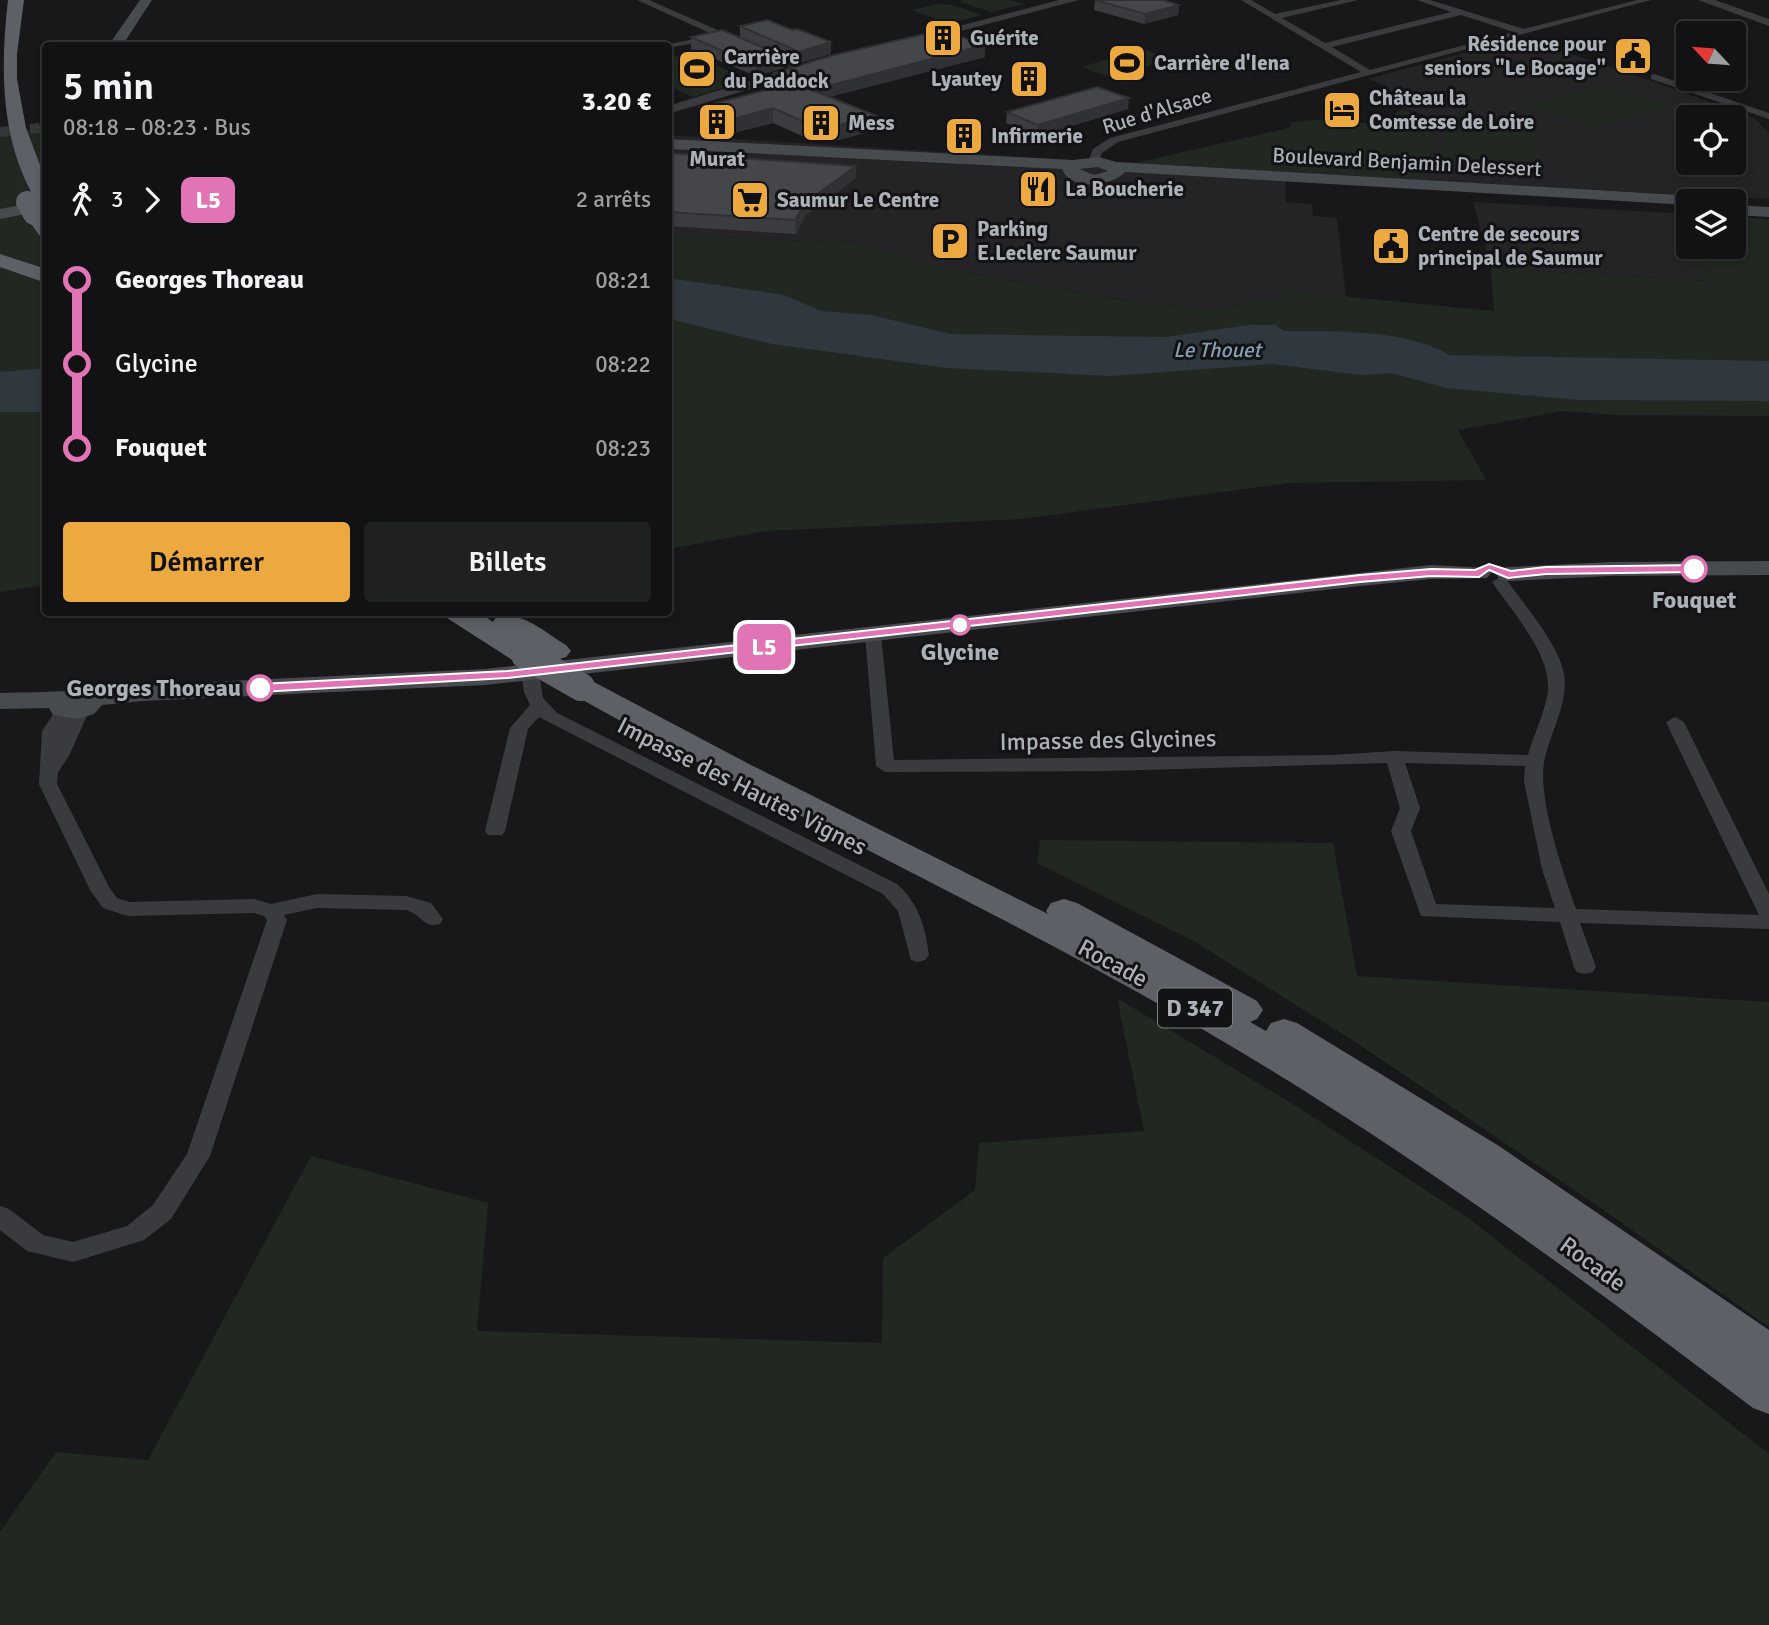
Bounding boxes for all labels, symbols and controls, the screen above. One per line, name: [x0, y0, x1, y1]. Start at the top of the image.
building icon: Guérite: [922, 17, 964, 59]
north arrow: [1676, 21, 1746, 91]
map controls: [1676, 21, 1746, 259]
place label: Guérite: [970, 25, 1039, 51]
place label: Résidence pour seniors "Le Bocage": [1424, 31, 1607, 81]
public building icon: Résidence pour seniors "Le Bocage": [1612, 35, 1654, 77]
sports icon: Carrière d'Iena: [1106, 42, 1148, 84]
place label: Carrière du Paddock: [724, 44, 829, 94]
sports icon: Carrière du Paddock: [676, 48, 718, 90]
place label: Carrière d'Iena: [1154, 50, 1290, 76]
building icon: Lyautey: [1008, 58, 1050, 100]
text: 5 min: [63, 63, 154, 110]
place label: Lyautey: [931, 66, 1003, 92]
street label: Rue d'Alsace: [1099, 82, 1215, 140]
place label: Château la Comtesse de Loire: [1369, 85, 1534, 135]
text: 3.20 €: [582, 86, 651, 118]
hotel icon: Château la Comtesse de Loire: [1321, 89, 1363, 131]
building icon: Murat: [696, 101, 738, 143]
building icon: Mess: [800, 102, 842, 144]
button: locate: [1676, 105, 1746, 175]
place label: Mess: [848, 110, 895, 136]
text: 08:18 – 08:23 · Bus: [63, 113, 251, 142]
building icon: Infirmerie: [943, 115, 985, 157]
place label: Infirmerie: [991, 123, 1083, 149]
street label: Boulevard Benjamin Delessert: [1272, 142, 1542, 182]
place label: Murat: [689, 146, 745, 172]
restaurant icon: La Boucherie: [1017, 168, 1059, 210]
place label: La Boucherie: [1065, 176, 1184, 202]
supermarket icon: Saumur Le Centre: [729, 179, 771, 221]
icon: walk: [63, 181, 101, 219]
icon: forward: [133, 181, 171, 219]
text: 3: [111, 185, 123, 214]
text: L5: [195, 185, 221, 215]
text: 2 arrêts: [576, 185, 651, 214]
place label: Saumur Le Centre: [777, 187, 939, 213]
button: layers: [1676, 189, 1746, 259]
place label: Parking E.Leclerc Saumur: [977, 216, 1137, 266]
parking icon: Parking E.Leclerc Saumur: [929, 220, 971, 262]
place label: Centre de secours principal de Saumur: [1418, 221, 1603, 271]
public building icon: Centre de secours principal de Saumur: [1370, 225, 1412, 267]
text: Georges Thoreau: [115, 264, 304, 296]
text: 08:21: [595, 266, 651, 295]
water label: Le Thouet: [1173, 337, 1263, 363]
text: Glycine: [115, 348, 198, 380]
text: 08:22: [595, 350, 651, 379]
text: Fouquet: [115, 432, 207, 464]
text: 08:23: [595, 434, 651, 463]
button: Démarrer: [63, 522, 350, 602]
button: Billets: [364, 522, 651, 602]
marker: Fouquet: [1681, 556, 1707, 582]
place label: Fouquet: [1652, 585, 1736, 615]
marker: Glycine: [950, 615, 970, 635]
line badge: L5: [732, 624, 796, 670]
text: L5: [751, 632, 777, 662]
place label: Glycine: [921, 637, 999, 667]
place label: Georges Thoreau: [67, 673, 241, 703]
marker: Georges Thoreau: [247, 675, 273, 701]
street label: Impasse des Hautes Vignes: [612, 710, 872, 862]
street label: Impasse des Glycines: [999, 723, 1217, 757]
street label: Rocade: [1073, 932, 1153, 994]
road number: D 347: [1158, 988, 1232, 1028]
street label: Rocade: [1554, 1230, 1632, 1298]

